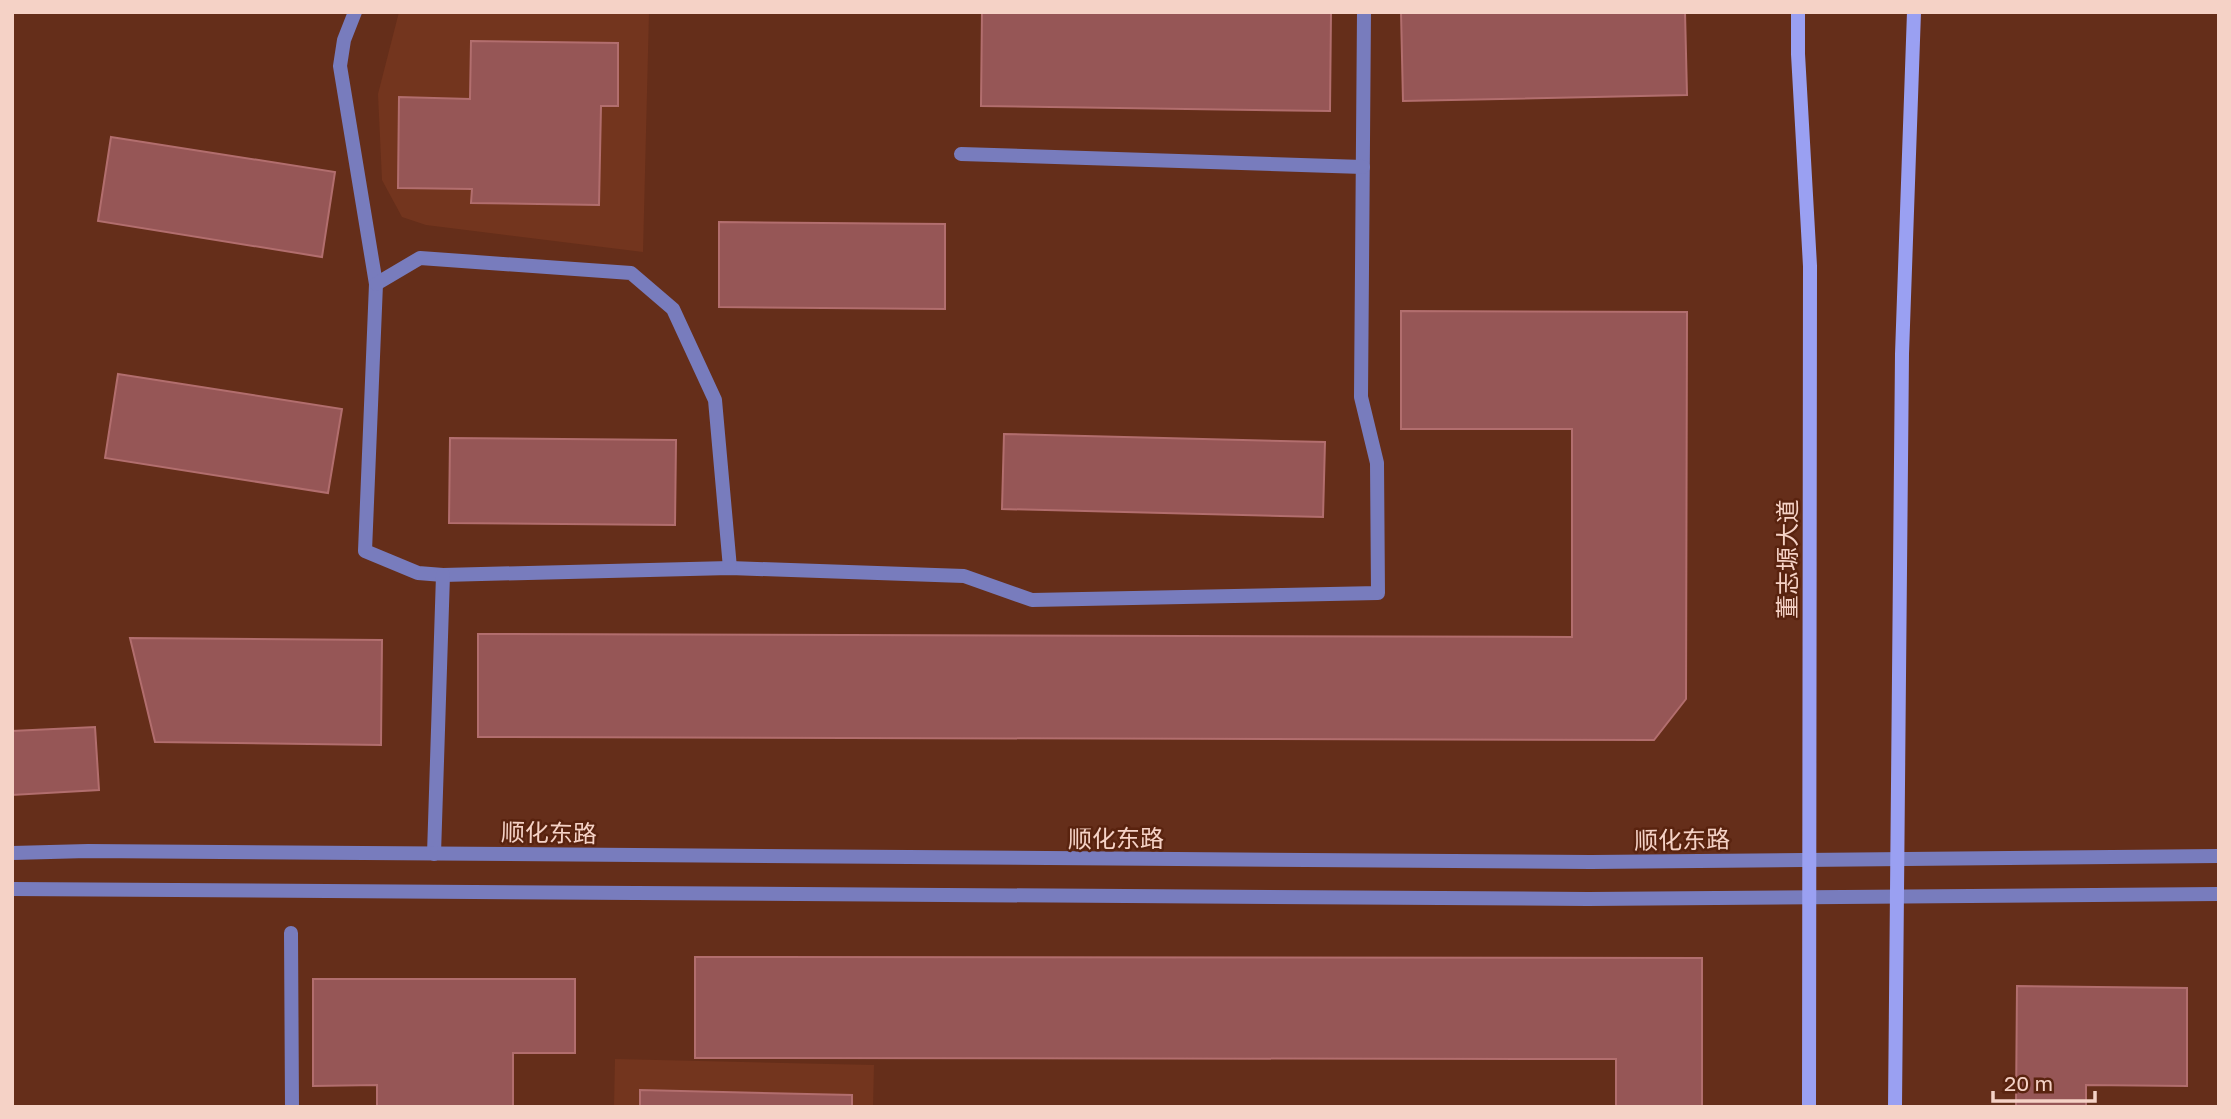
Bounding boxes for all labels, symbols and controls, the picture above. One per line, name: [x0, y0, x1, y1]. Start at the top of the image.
street label: 董志塬大道: [1772, 499, 1801, 619]
street label: 顺化东路: [501, 817, 597, 847]
street label: 顺化东路: [1068, 823, 1164, 852]
street label: 顺化东路: [1634, 824, 1730, 854]
scale bar: [1993, 1060, 2094, 1104]
text: 20 m: [2004, 1070, 2053, 1096]

